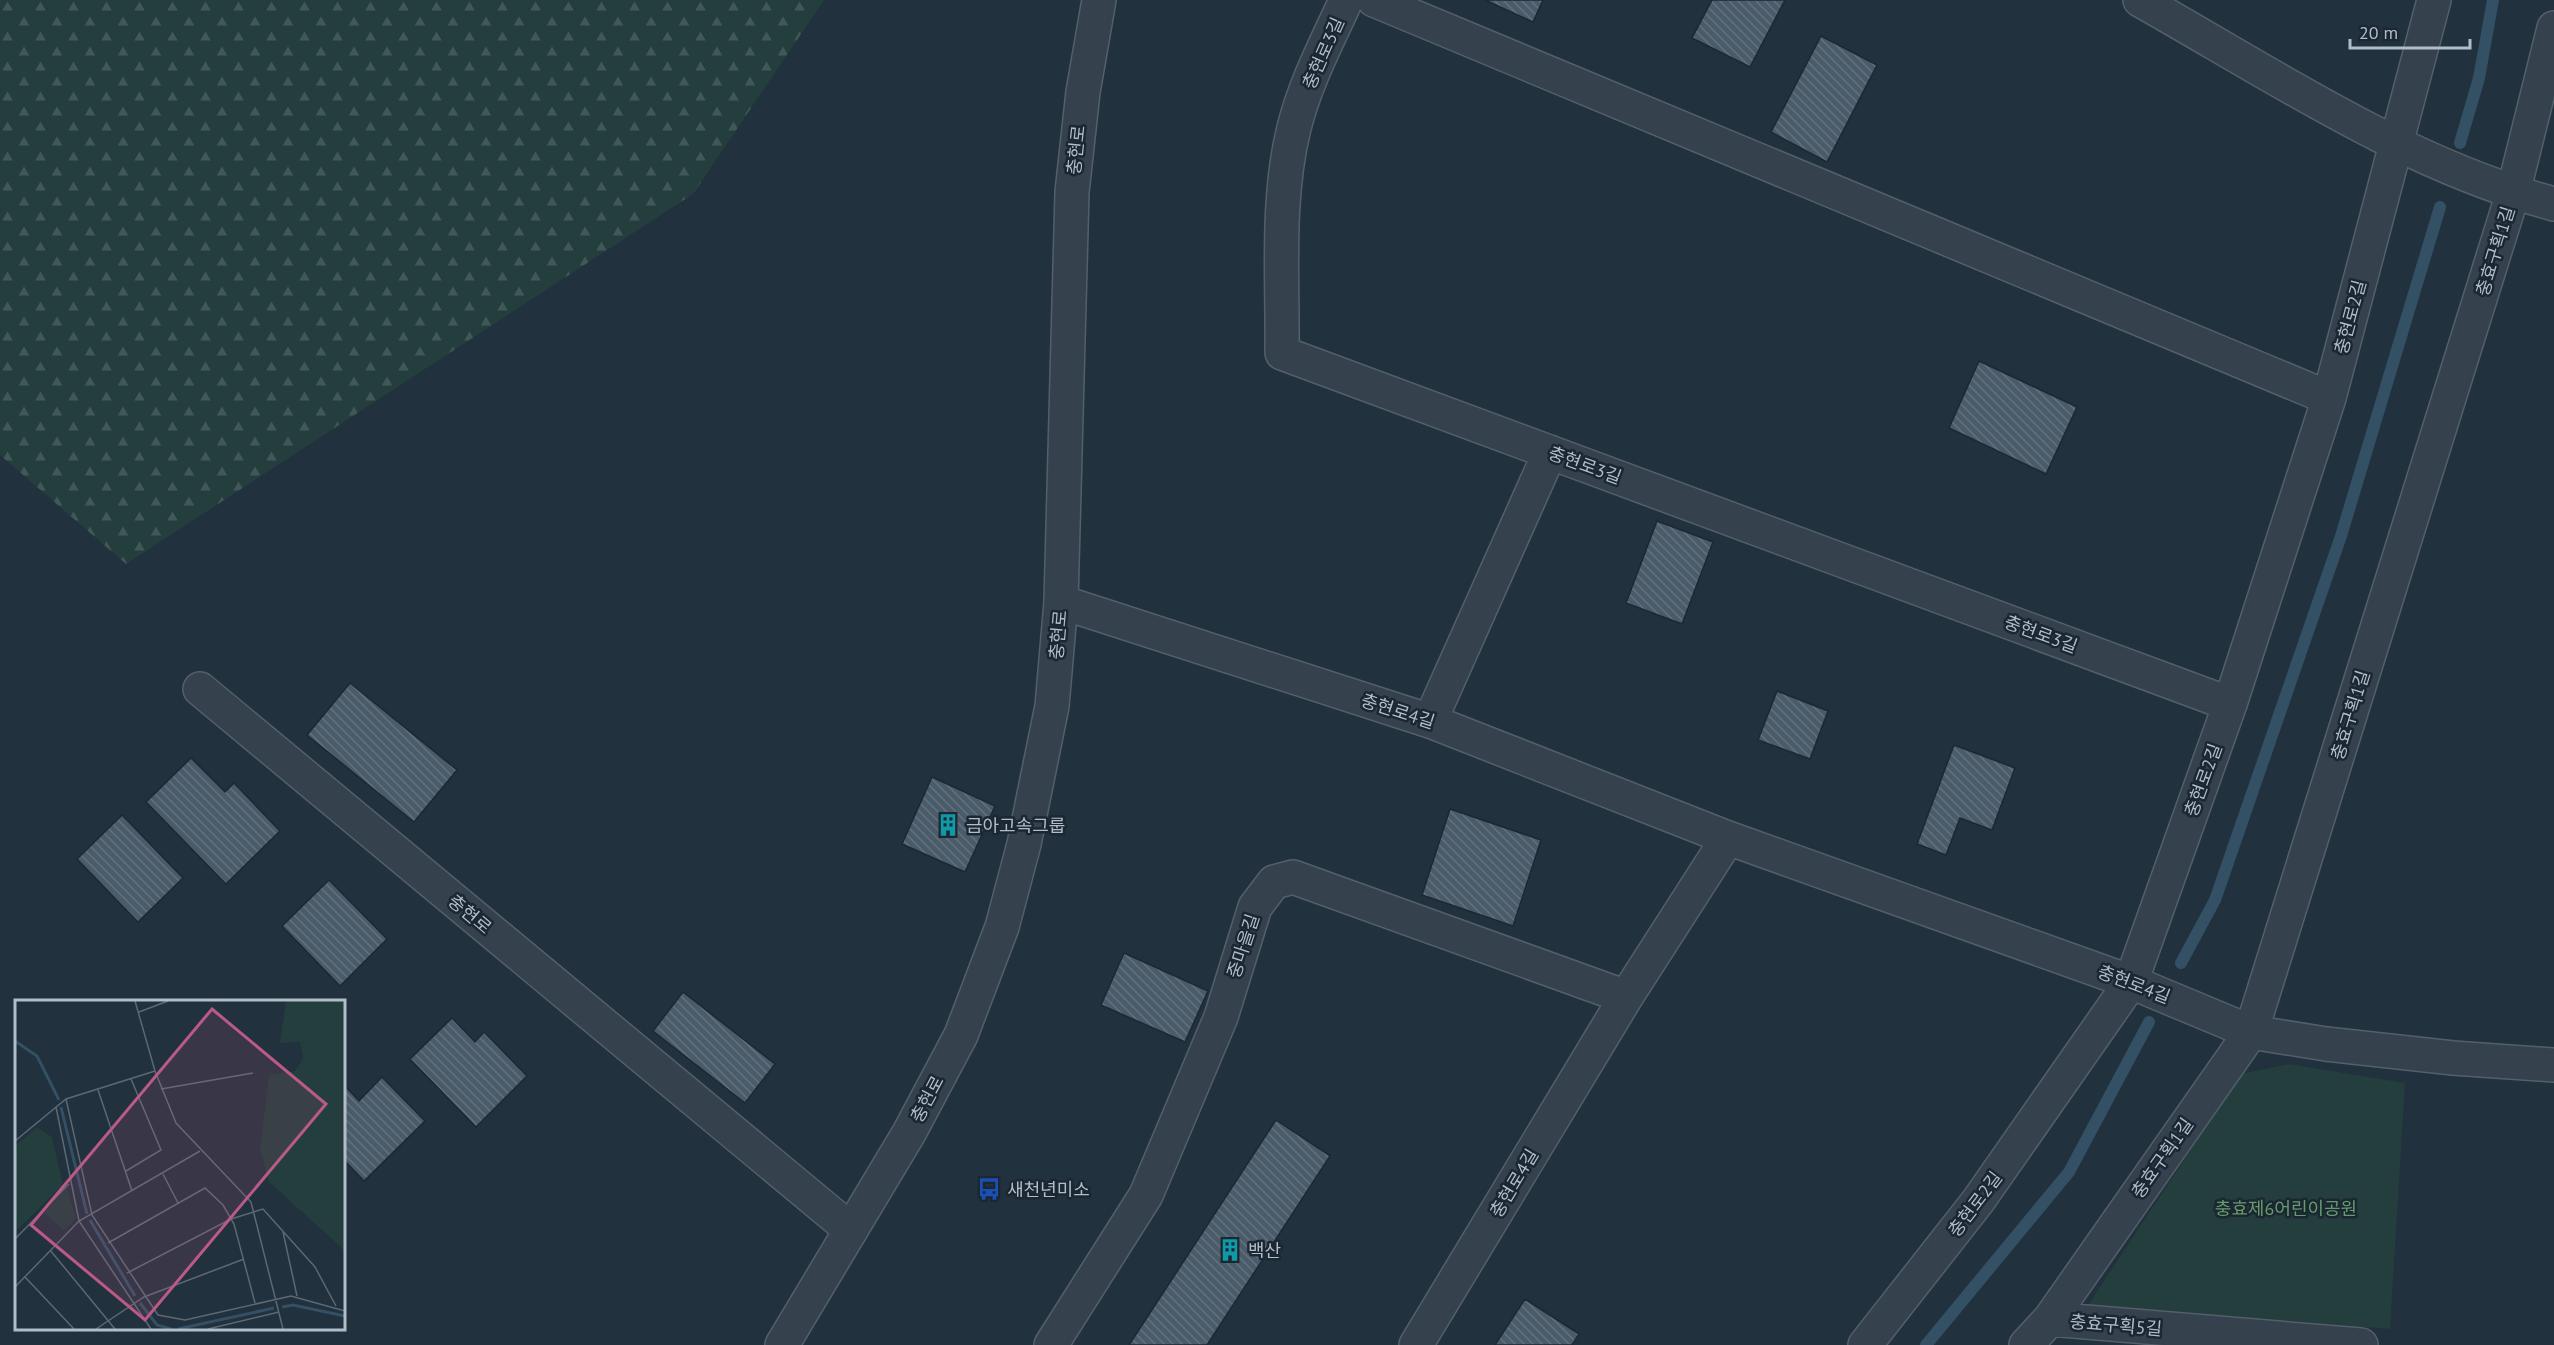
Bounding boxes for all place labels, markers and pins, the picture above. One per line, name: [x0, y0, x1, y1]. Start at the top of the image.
building icon: 금아고속그룹: [935, 812, 961, 838]
place label: 금아고속그룹: [966, 814, 1065, 837]
bus stop icon: 새천년미소: [976, 1176, 1002, 1202]
place label: 새천년미소: [1007, 1178, 1090, 1201]
building icon: 백산: [1217, 1237, 1243, 1263]
place label: 백산: [1248, 1239, 1281, 1262]

